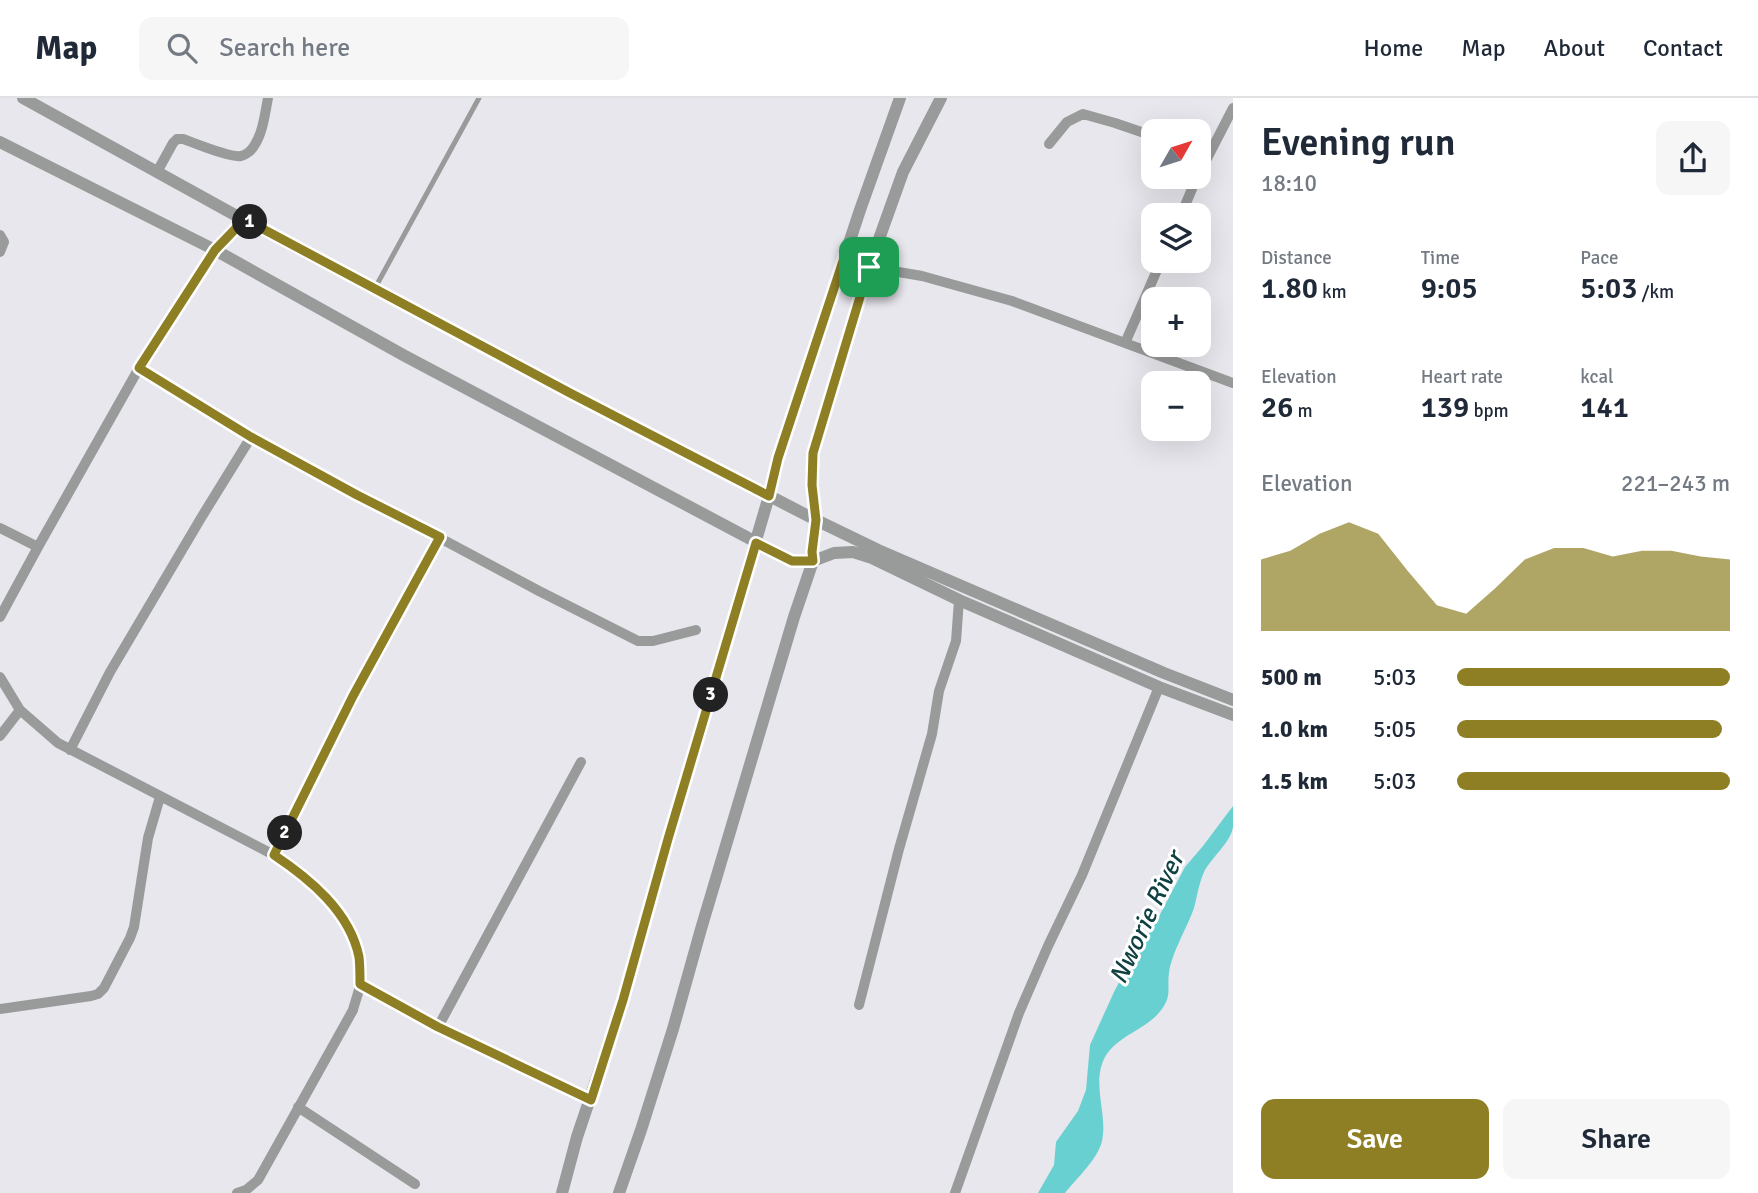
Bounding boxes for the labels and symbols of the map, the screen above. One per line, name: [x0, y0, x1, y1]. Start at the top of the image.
north arrow: [1141, 119, 1211, 189]
pin: 1: [232, 204, 268, 240]
pin: [839, 237, 899, 297]
pin: 3: [694, 678, 728, 712]
pin: 2: [268, 816, 302, 850]
water label: Nworie River: [1103, 844, 1193, 989]

